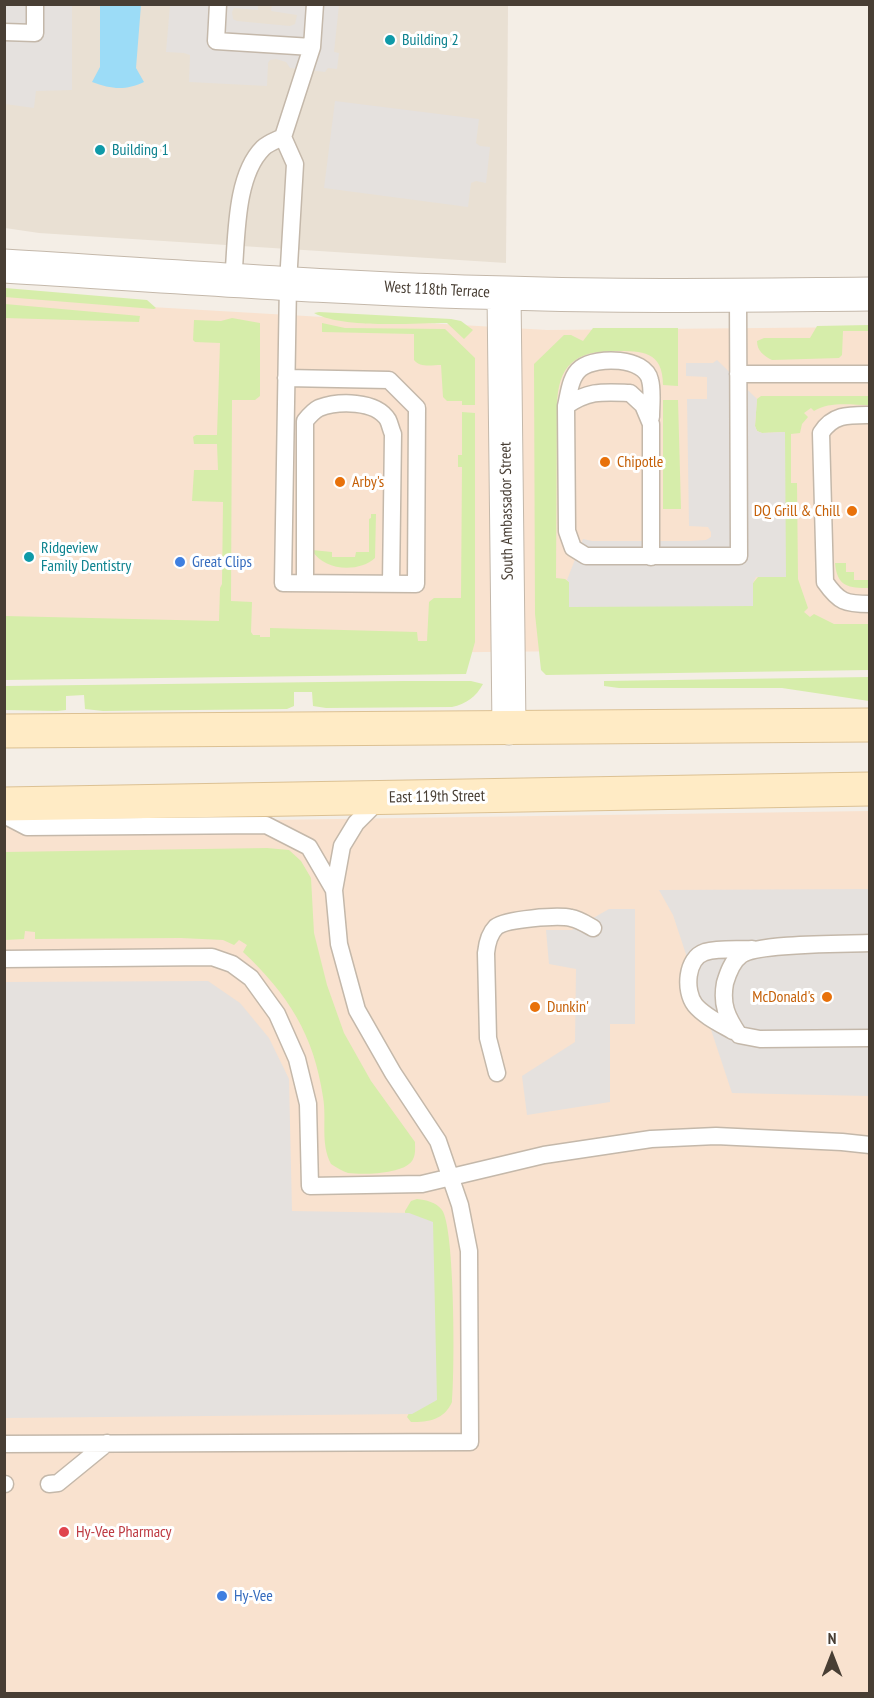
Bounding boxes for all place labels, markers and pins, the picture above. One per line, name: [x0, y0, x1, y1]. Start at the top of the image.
place label: Building 2: [402, 30, 459, 50]
marker: Building 2: [383, 33, 397, 47]
place label: Building 1: [112, 140, 169, 160]
marker: Building 1: [93, 143, 107, 157]
place label: Chipotle: [617, 452, 663, 472]
marker: Chipotle: [598, 455, 612, 469]
place label: Arby's: [352, 472, 384, 492]
marker: Arby's: [333, 475, 347, 489]
place label: DQ Grill & Chill: [754, 501, 840, 521]
marker: DQ Grill & Chill: [845, 504, 859, 518]
place label: Ridgeview Family Dentistry: [41, 538, 131, 576]
marker: Ridgeview Family Dentistry: [22, 550, 36, 564]
place label: Great Clips: [192, 552, 252, 572]
marker: Great Clips: [173, 555, 187, 569]
place label: McDonald's: [752, 987, 815, 1007]
marker: McDonald's: [820, 990, 834, 1004]
place label: Dunkin': [547, 997, 589, 1017]
marker: Dunkin': [528, 1000, 542, 1014]
place label: Hy-Vee Pharmacy: [76, 1522, 172, 1542]
marker: Hy-Vee Pharmacy: [57, 1525, 71, 1539]
place label: Hy-Vee: [234, 1586, 273, 1606]
marker: Hy-Vee: [215, 1589, 229, 1603]

